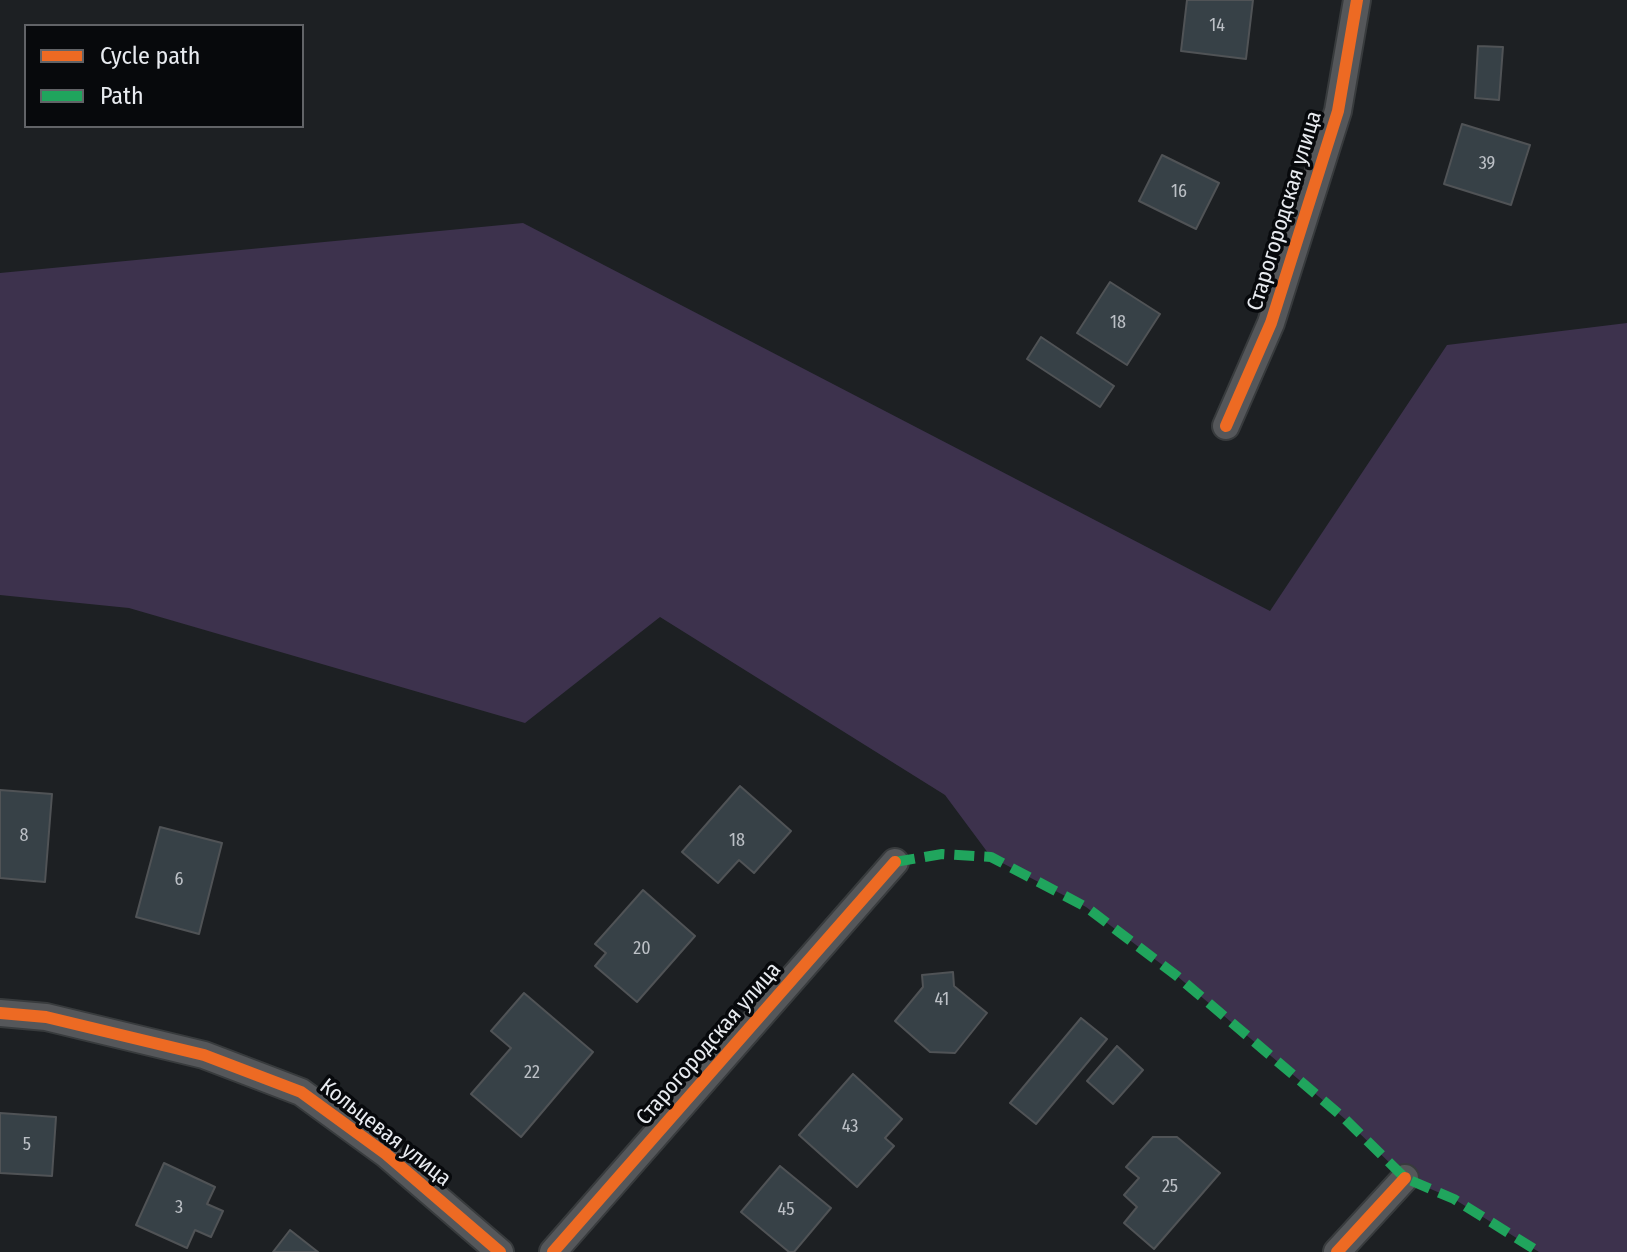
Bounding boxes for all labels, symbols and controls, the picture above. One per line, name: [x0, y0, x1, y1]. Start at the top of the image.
house number: 14: [1209, 15, 1225, 37]
legend: [24, 24, 304, 128]
text: Cycle path: [100, 42, 200, 70]
text: Path: [100, 82, 144, 110]
street label: Старогородская улица: [1242, 108, 1328, 314]
house number: 39: [1479, 153, 1495, 175]
house number: 16: [1171, 181, 1187, 203]
house number: 18: [1110, 312, 1126, 334]
house number: 8: [20, 825, 28, 847]
house number: 18: [729, 830, 745, 852]
house number: 6: [175, 869, 183, 891]
house number: 20: [633, 938, 651, 960]
street label: Старогородская улица: [631, 957, 787, 1131]
house number: 41: [935, 989, 949, 1011]
house number: 22: [524, 1062, 540, 1084]
street label: Кольцевая улица: [314, 1074, 456, 1192]
house number: 43: [842, 1116, 858, 1138]
house number: 5: [23, 1134, 31, 1156]
house number: 25: [1162, 1176, 1178, 1198]
house number: 3: [175, 1197, 183, 1219]
house number: 45: [778, 1199, 794, 1221]

